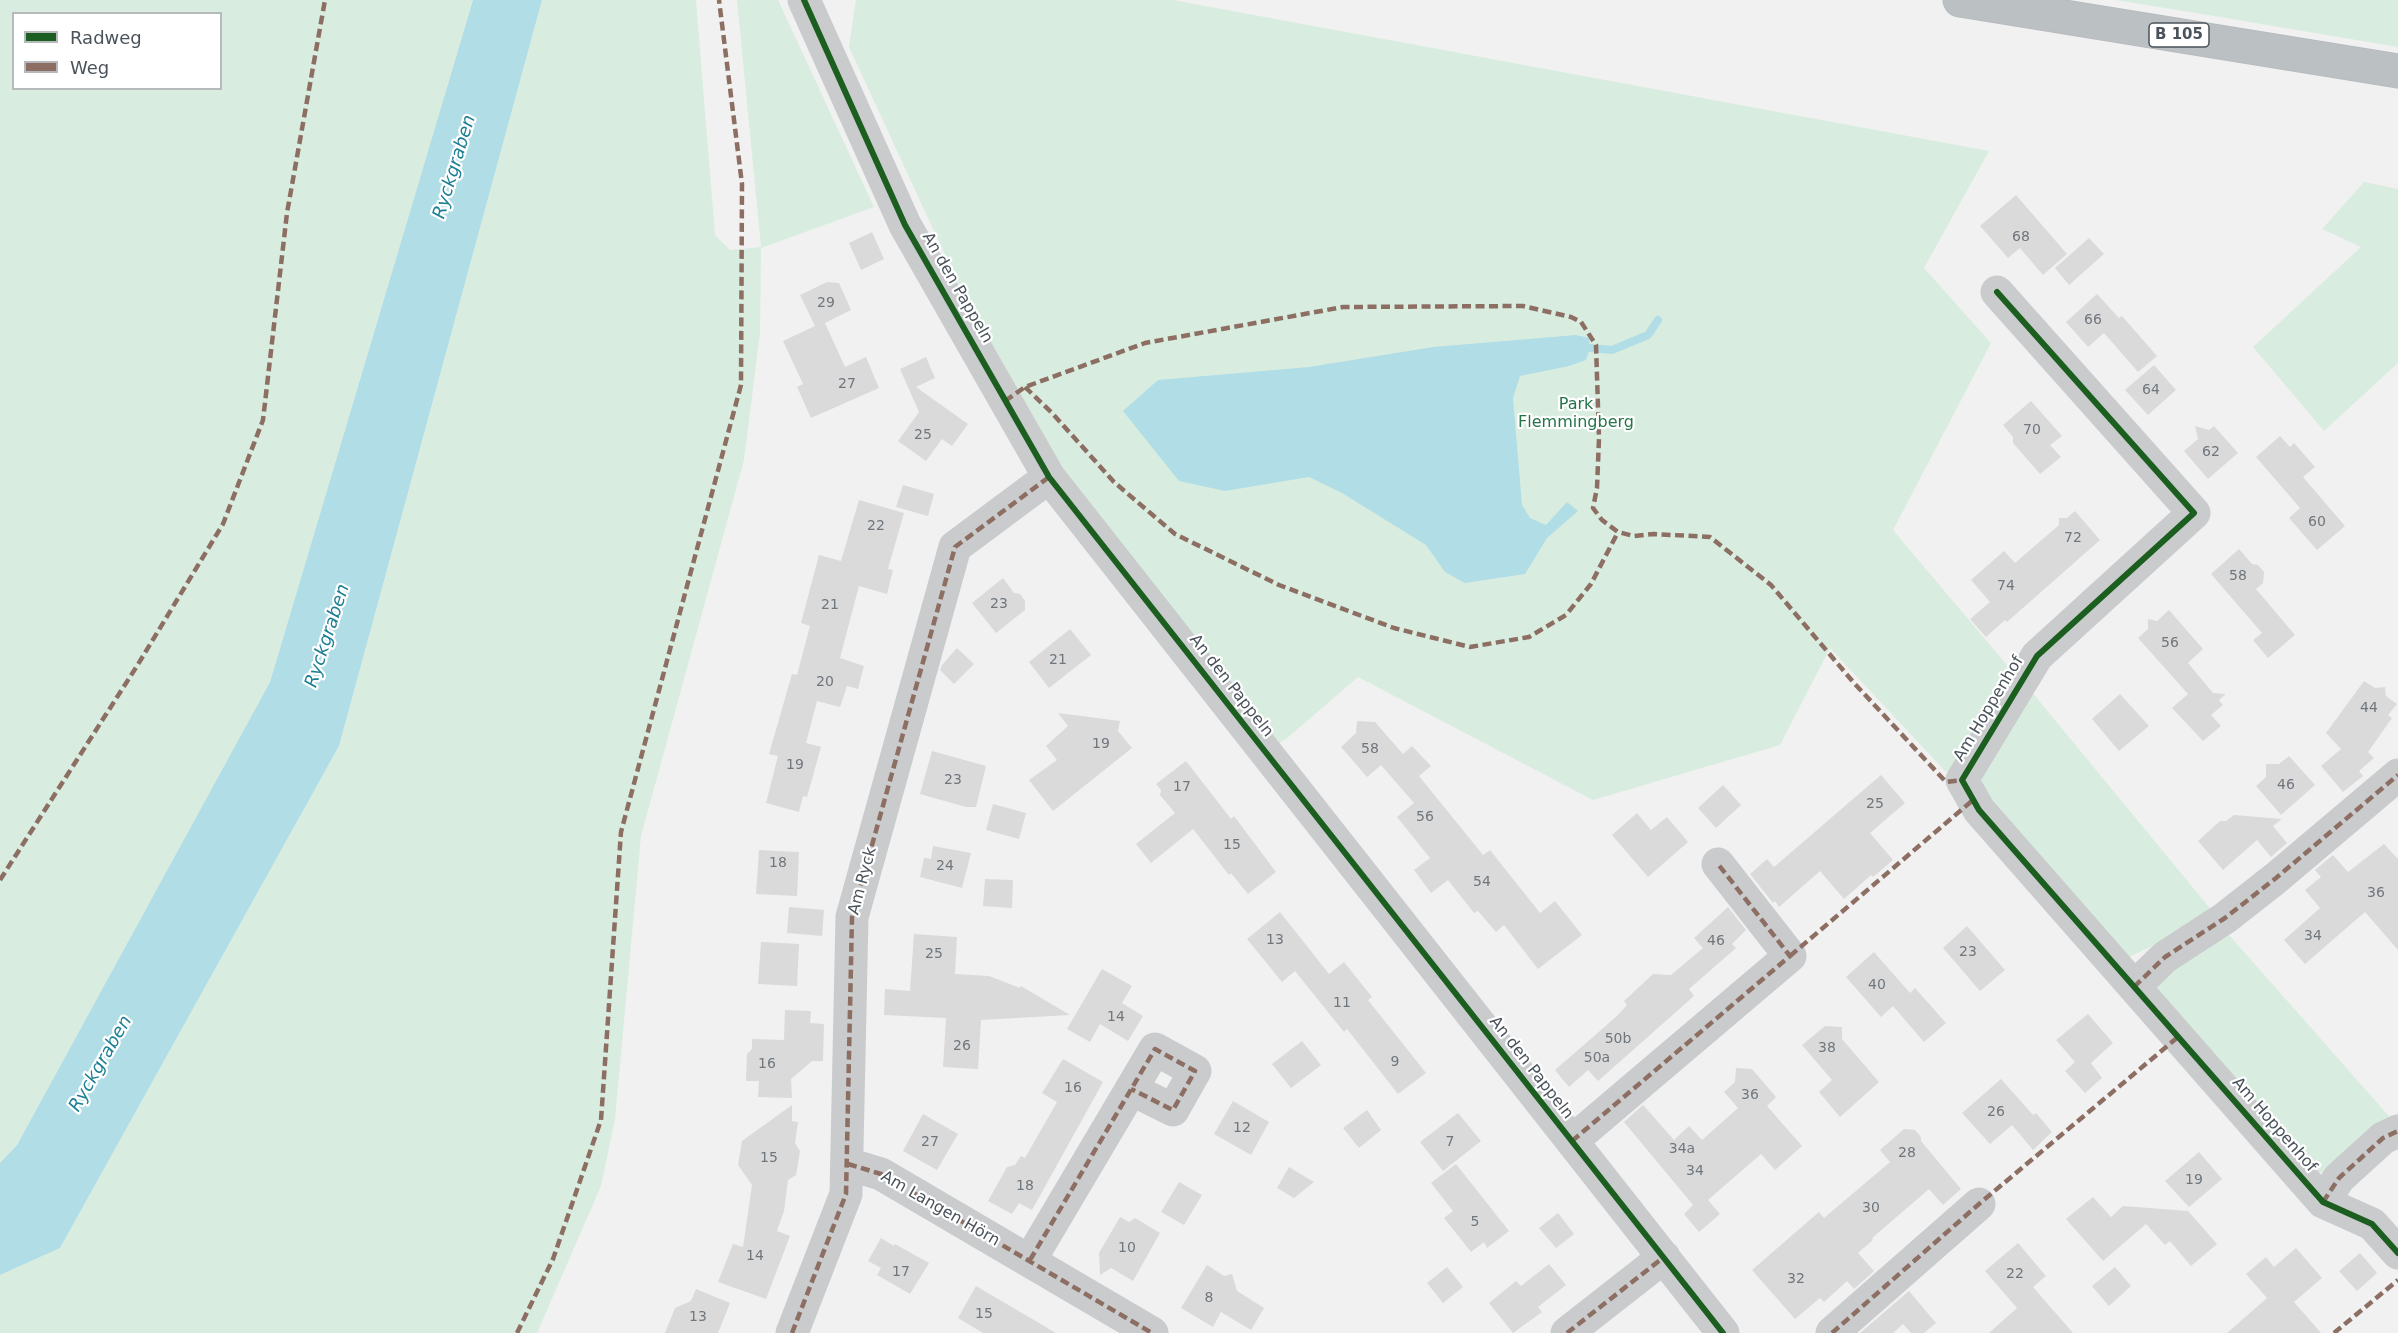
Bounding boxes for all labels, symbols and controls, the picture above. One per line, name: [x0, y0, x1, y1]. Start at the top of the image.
legend: [12, 12, 222, 90]
road number: B 105: [2149, 23, 2209, 47]
text: Radweg: [70, 27, 142, 48]
text: Weg: [70, 57, 109, 78]
water label: Ryckgraben: [429, 113, 481, 221]
street label: An den Pappeln: [917, 229, 997, 347]
house number: 68: [2012, 229, 2030, 245]
house number: 29: [817, 295, 835, 311]
house number: 66: [2084, 312, 2102, 328]
house number: 27: [838, 376, 856, 392]
house number: 64: [2142, 382, 2160, 398]
park label: Park Flemmingberg: [1518, 395, 1634, 433]
house number: 70: [2023, 422, 2041, 438]
house number: 25: [914, 427, 932, 443]
house number: 62: [2202, 444, 2220, 460]
house number: 60: [2308, 514, 2326, 530]
house number: 22: [867, 518, 885, 534]
house number: 72: [2064, 530, 2082, 546]
house number: 58: [2229, 568, 2247, 584]
house number: 74: [1997, 578, 2015, 594]
water label: Ryckgraben: [301, 582, 355, 690]
house number: 23: [990, 596, 1008, 612]
house number: 21: [821, 597, 839, 613]
street label: An den Pappeln: [1185, 631, 1277, 741]
house number: 56: [2161, 635, 2179, 651]
house number: 21: [1049, 652, 1067, 668]
street label: Am Hoppenhof: [1950, 653, 2028, 765]
house number: 20: [816, 674, 834, 690]
house number: 44: [2360, 700, 2378, 716]
house number: 19: [1092, 736, 1110, 752]
house number: 58: [1361, 741, 1379, 757]
house number: 19: [786, 757, 804, 773]
house number: 23: [944, 772, 962, 788]
house number: 46: [2277, 777, 2295, 793]
house number: 17: [1173, 779, 1191, 795]
house number: 25: [1866, 796, 1884, 812]
house number: 56: [1416, 809, 1434, 825]
house number: 15: [1223, 837, 1241, 853]
street label: Am Ryck: [845, 845, 881, 917]
house number: 18: [769, 855, 787, 871]
house number: 24: [936, 858, 954, 874]
house number: 54: [1473, 874, 1491, 890]
house number: 36: [2367, 885, 2385, 901]
house number: 34: [2304, 928, 2322, 944]
house number: 13: [1266, 932, 1284, 948]
house number: 46: [1707, 933, 1725, 949]
house number: 23: [1959, 944, 1977, 960]
house number: 25: [925, 946, 943, 962]
house number: 40: [1868, 977, 1886, 993]
house number: 11: [1333, 995, 1351, 1011]
house number: 14: [1107, 1009, 1125, 1025]
water label: Ryckgraben: [65, 1012, 137, 1116]
street label: An den Pappeln: [1485, 1013, 1577, 1123]
house number: 50b: [1605, 1031, 1631, 1047]
house number: 26: [953, 1038, 971, 1054]
house number: 38: [1818, 1040, 1836, 1056]
house number: 50a: [1584, 1050, 1610, 1066]
house number: 9: [1391, 1054, 1399, 1070]
house number: 16: [758, 1056, 776, 1072]
street label: Am Hoppenhof: [2228, 1074, 2320, 1176]
house number: 16: [1064, 1080, 1082, 1096]
house number: 36: [1741, 1087, 1759, 1103]
house number: 26: [1987, 1104, 2005, 1120]
house number: 12: [1233, 1120, 1251, 1136]
house number: 27: [921, 1134, 939, 1150]
house number: 7: [1446, 1134, 1454, 1150]
house number: 34a: [1669, 1141, 1695, 1157]
house number: 28: [1898, 1145, 1916, 1161]
house number: 15: [760, 1150, 778, 1166]
house number: 34: [1686, 1163, 1704, 1179]
street label: Am Langen Hörn: [877, 1167, 1003, 1251]
house number: 19: [2185, 1172, 2203, 1188]
house number: 18: [1016, 1178, 1034, 1194]
house number: 30: [1862, 1200, 1880, 1216]
house number: 5: [1471, 1214, 1479, 1230]
house number: 10: [1118, 1240, 1136, 1256]
house number: 14: [746, 1248, 764, 1264]
house number: 17: [892, 1264, 910, 1280]
house number: 22: [2006, 1266, 2024, 1282]
house number: 32: [1787, 1271, 1805, 1287]
house number: 8: [1205, 1290, 1213, 1306]
house number: 15: [975, 1306, 993, 1322]
house number: 13: [689, 1309, 707, 1325]

